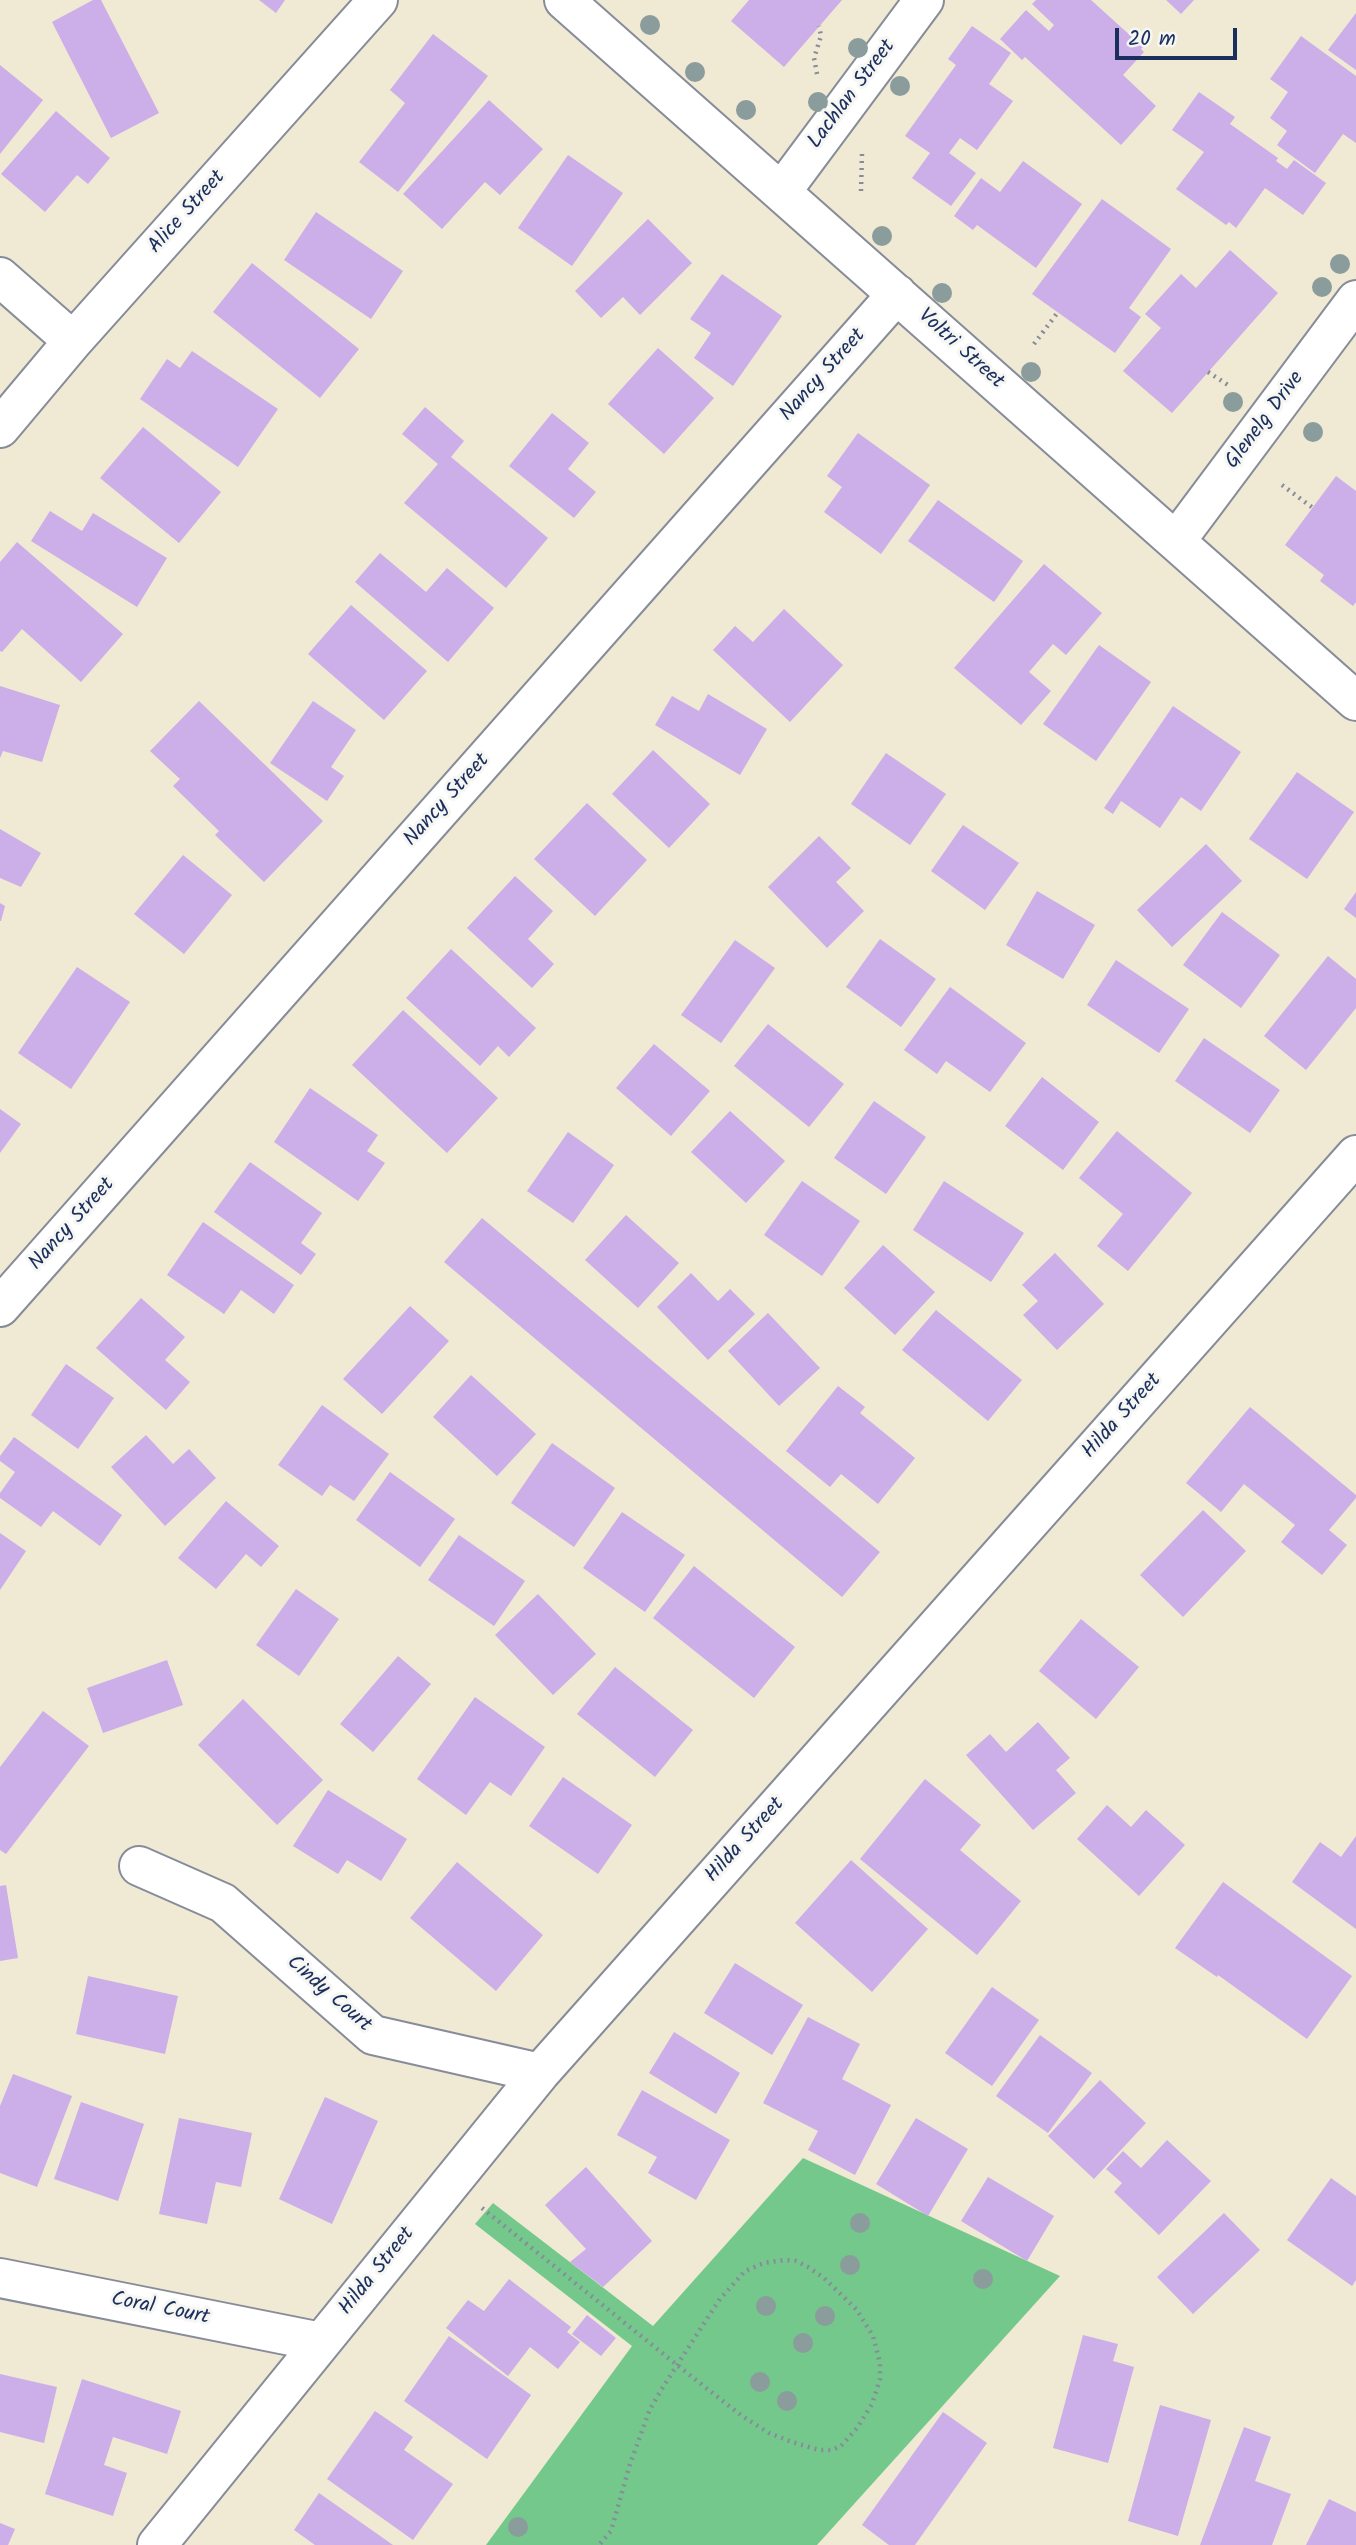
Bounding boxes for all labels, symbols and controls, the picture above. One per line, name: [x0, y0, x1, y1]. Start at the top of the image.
scale bar: [1118, 14, 1240, 58]
text: 20 m: [1128, 23, 1176, 56]
street label: Lachlan Street: [804, 36, 902, 154]
street label: Alice Street: [144, 166, 232, 260]
street label: Voltri Street: [912, 305, 1008, 395]
street label: Nancy Street: [776, 324, 872, 428]
street label: Glenelg Drive: [1221, 367, 1311, 475]
street label: Nancy Street: [400, 749, 496, 853]
street label: Nancy Street: [25, 1173, 121, 1277]
street label: Hilda Street: [1078, 1369, 1168, 1465]
street label: Hilda Street: [701, 1793, 791, 1889]
street label: Cindy Court: [280, 1951, 376, 2039]
street label: Hilda Street: [335, 2223, 421, 2321]
street label: Coral Court: [109, 2288, 211, 2332]

